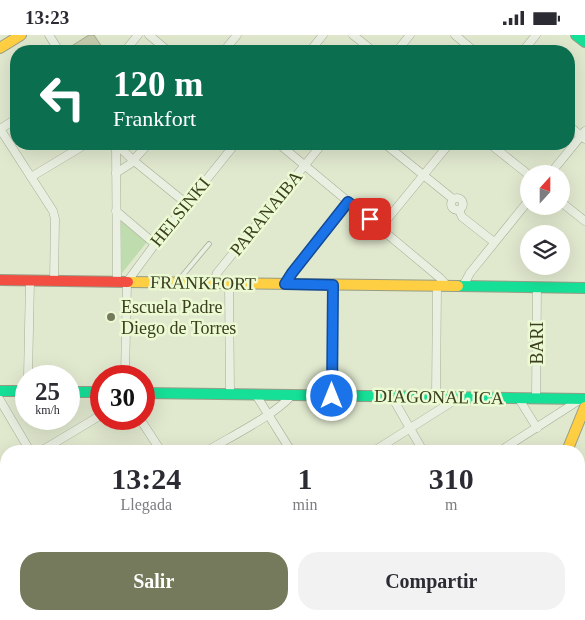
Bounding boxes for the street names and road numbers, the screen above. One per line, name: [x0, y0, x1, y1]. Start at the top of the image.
street label: PARANAIBA: [226, 167, 306, 259]
street label: HELSINKI: [146, 173, 214, 251]
street label: FRANKFORT: [150, 272, 256, 294]
street label: BARI: [527, 321, 547, 365]
street label: DIAGONAL ICA: [374, 386, 504, 408]

